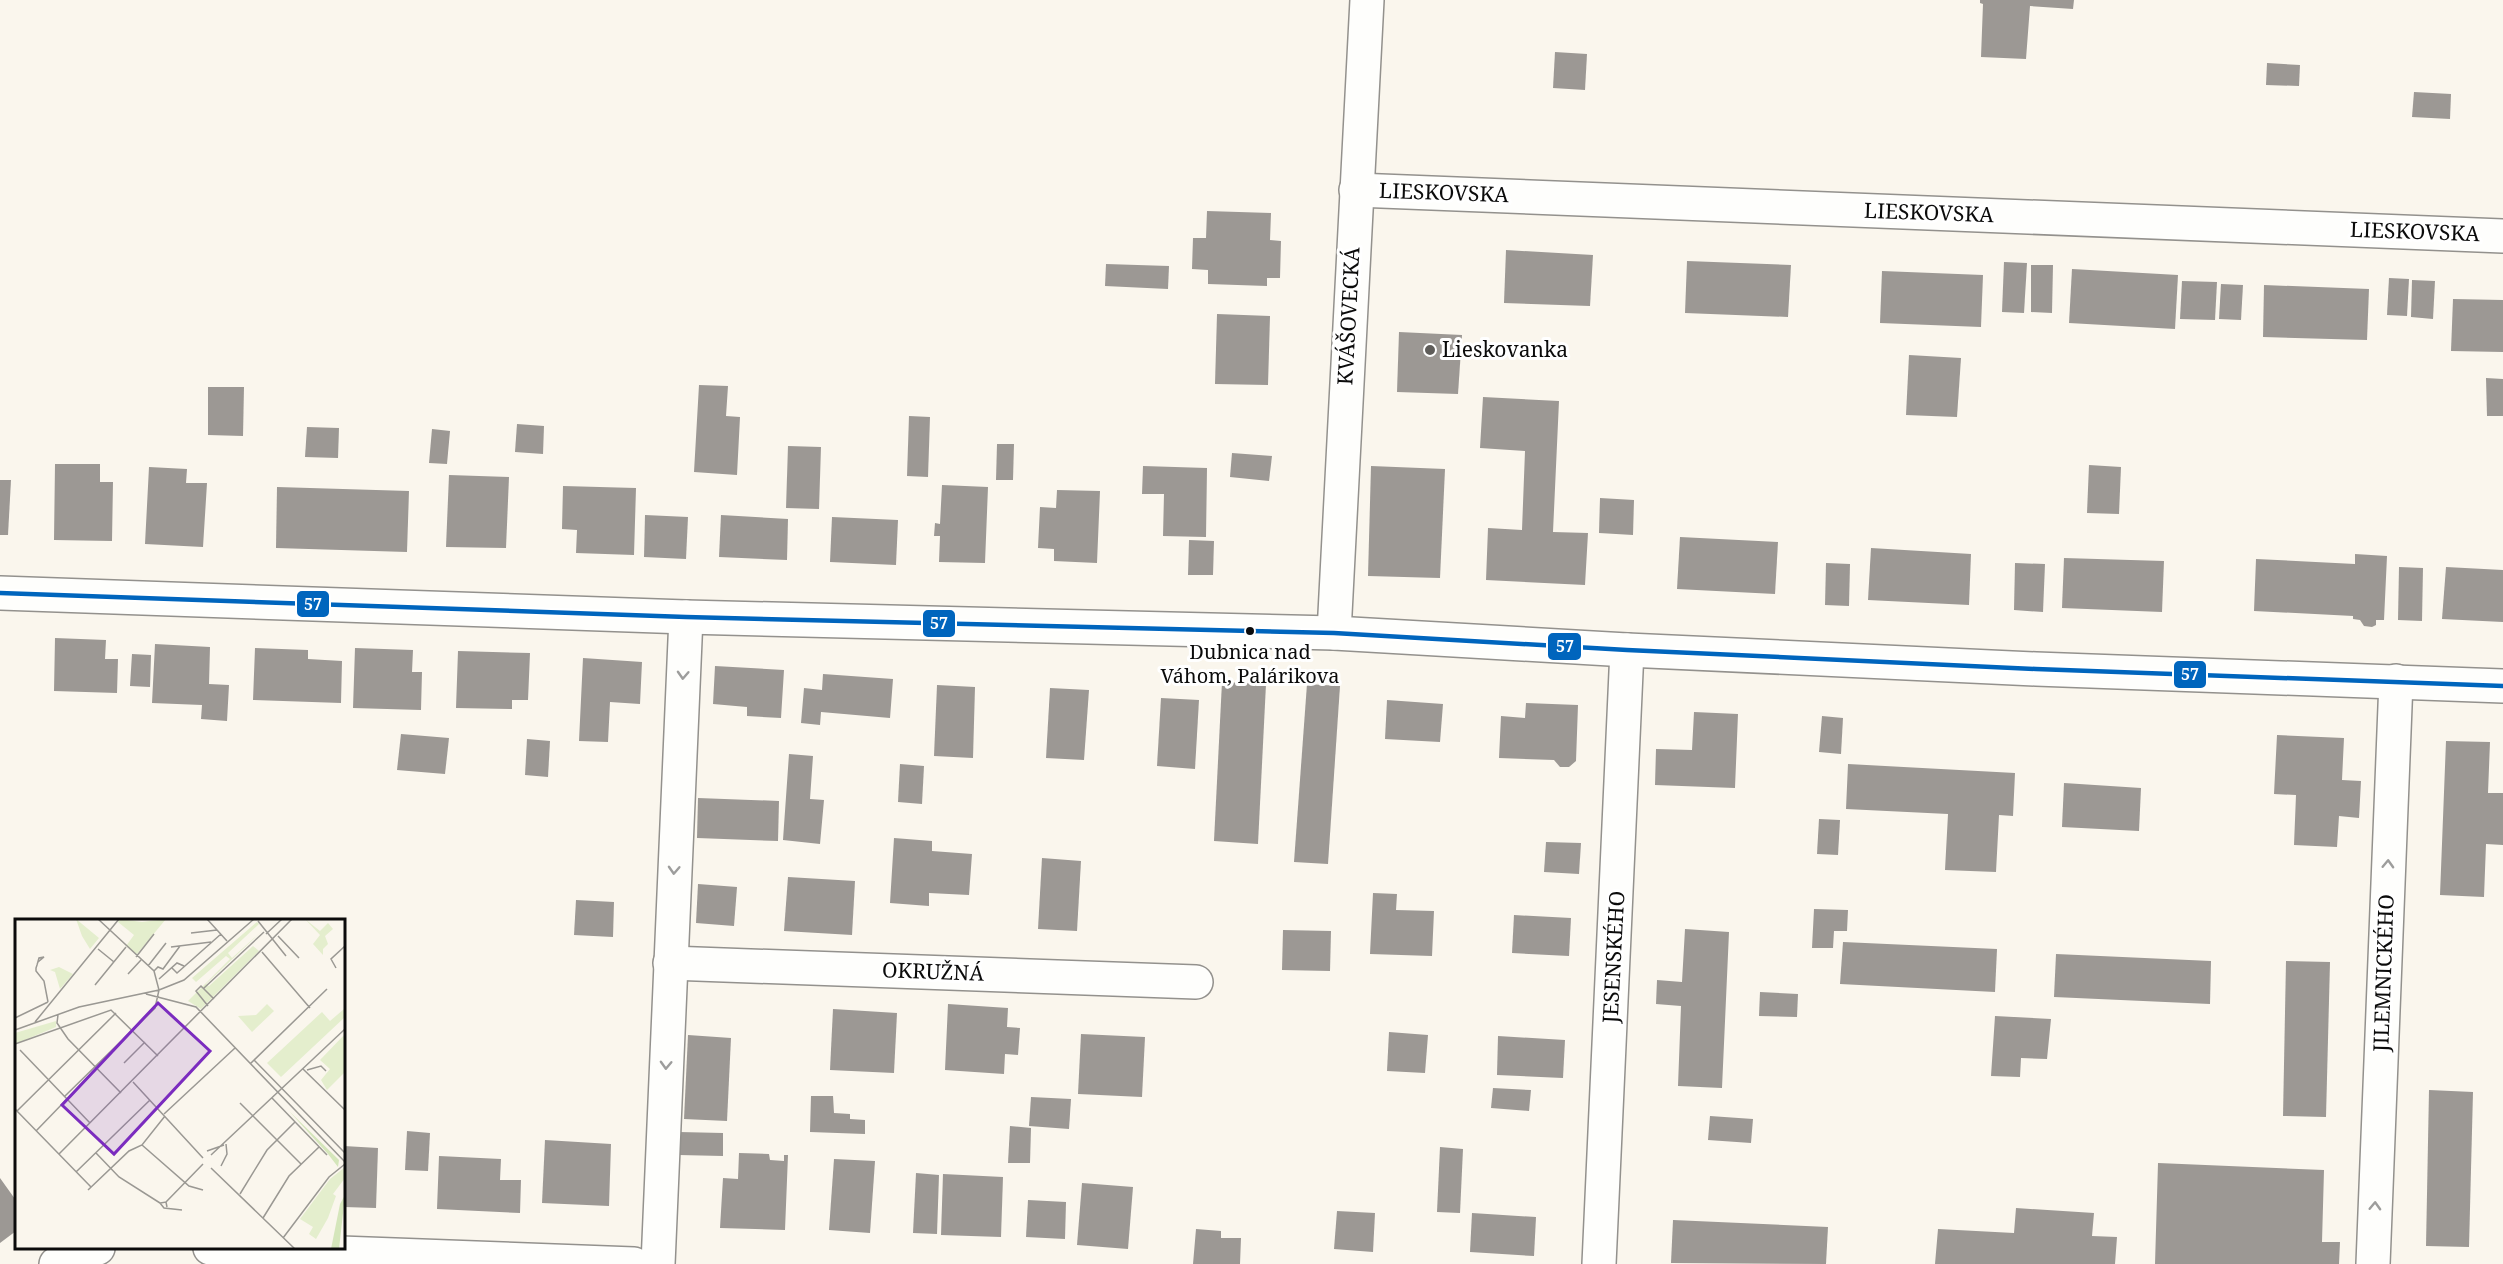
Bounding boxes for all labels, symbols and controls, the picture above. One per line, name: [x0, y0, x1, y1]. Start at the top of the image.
street label: LIESKOVSKA: [1379, 176, 1510, 208]
street label: LIESKOVSKA: [1864, 196, 1995, 228]
street label: LIESKOVSKA: [2350, 215, 2481, 247]
street label: KVÁŠOVECKÁ: [1330, 246, 1366, 386]
place label: Lieskovanka: [1442, 335, 1568, 363]
marker: Lieskovanka: [1423, 343, 1437, 357]
line badge: 57: [296, 590, 330, 618]
text: 57: [304, 593, 322, 615]
line badge: 57: [922, 609, 956, 638]
text: 57: [930, 612, 948, 634]
marker: Dubnica nad Váhom, Palárikova: [1244, 625, 1256, 637]
line badge: 57: [1547, 632, 1582, 661]
text: 57: [1556, 635, 1574, 657]
place label: Dubnica nad Váhom, Palárikova: [1160, 638, 1340, 689]
line badge: 57: [2173, 660, 2207, 689]
text: 57: [2181, 663, 2199, 685]
one-way arrow: [677, 671, 690, 680]
one-way arrow: [2382, 859, 2395, 868]
one-way arrow: [668, 865, 681, 874]
street label: JESENSKÉHO: [1595, 890, 1630, 1025]
street label: JILEMNICKÉHO: [2366, 894, 2400, 1053]
inset map: [15, 919, 345, 1249]
street label: OKRUŽNÁ: [881, 955, 985, 987]
one-way arrow: [659, 1060, 672, 1069]
one-way arrow: [2369, 1201, 2382, 1210]

